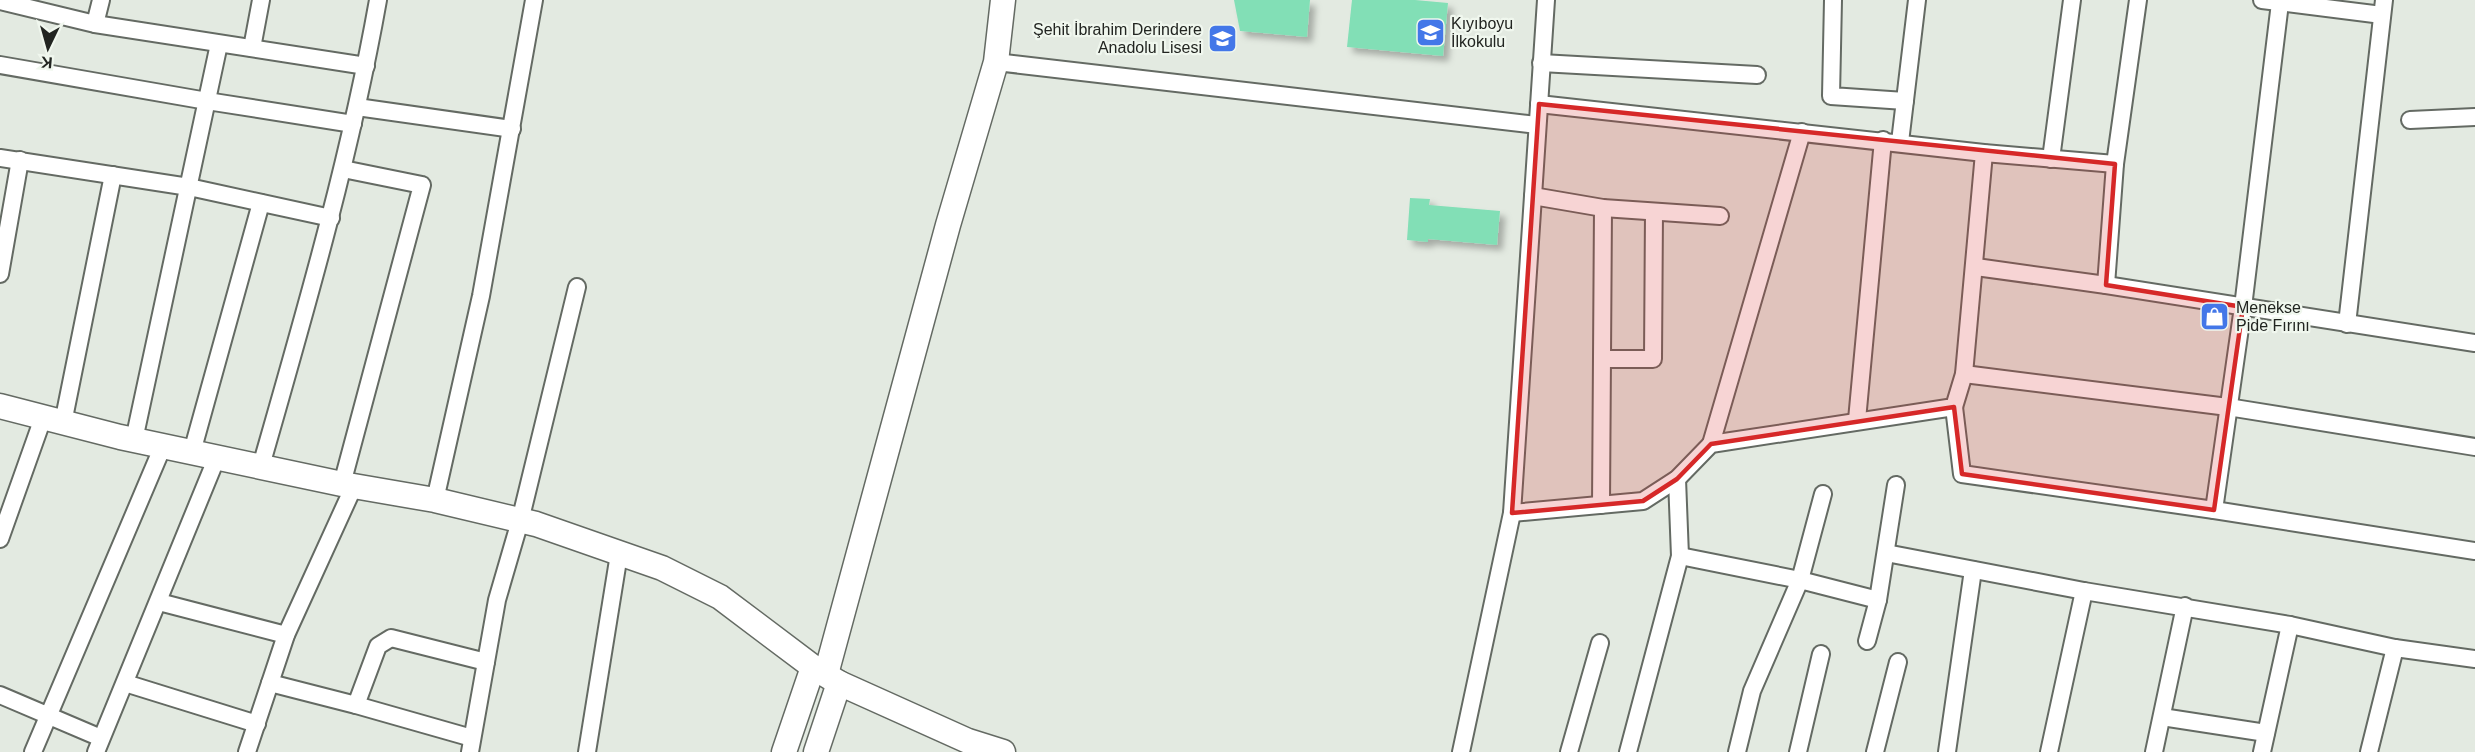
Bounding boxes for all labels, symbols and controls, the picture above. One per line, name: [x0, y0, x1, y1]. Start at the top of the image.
place label: Kıyıboyu İlkokulu: [1451, 15, 1513, 50]
school or university icon: Kıyıboyu İlkokulu: [1414, 16, 1446, 48]
north arrow: [18, 18, 78, 78]
place label: Şehit İbrahim Derindere Anadolu Lisesi: [1033, 20, 1202, 56]
school or university icon: Şehit İbrahim Derindere Anadolu Lisesi: [1207, 22, 1239, 54]
text: K: [40, 53, 53, 71]
place label: Menekse Pide Fırını: [2236, 299, 2310, 334]
shop icon: Menekse Pide Fırını: [2199, 300, 2231, 332]

